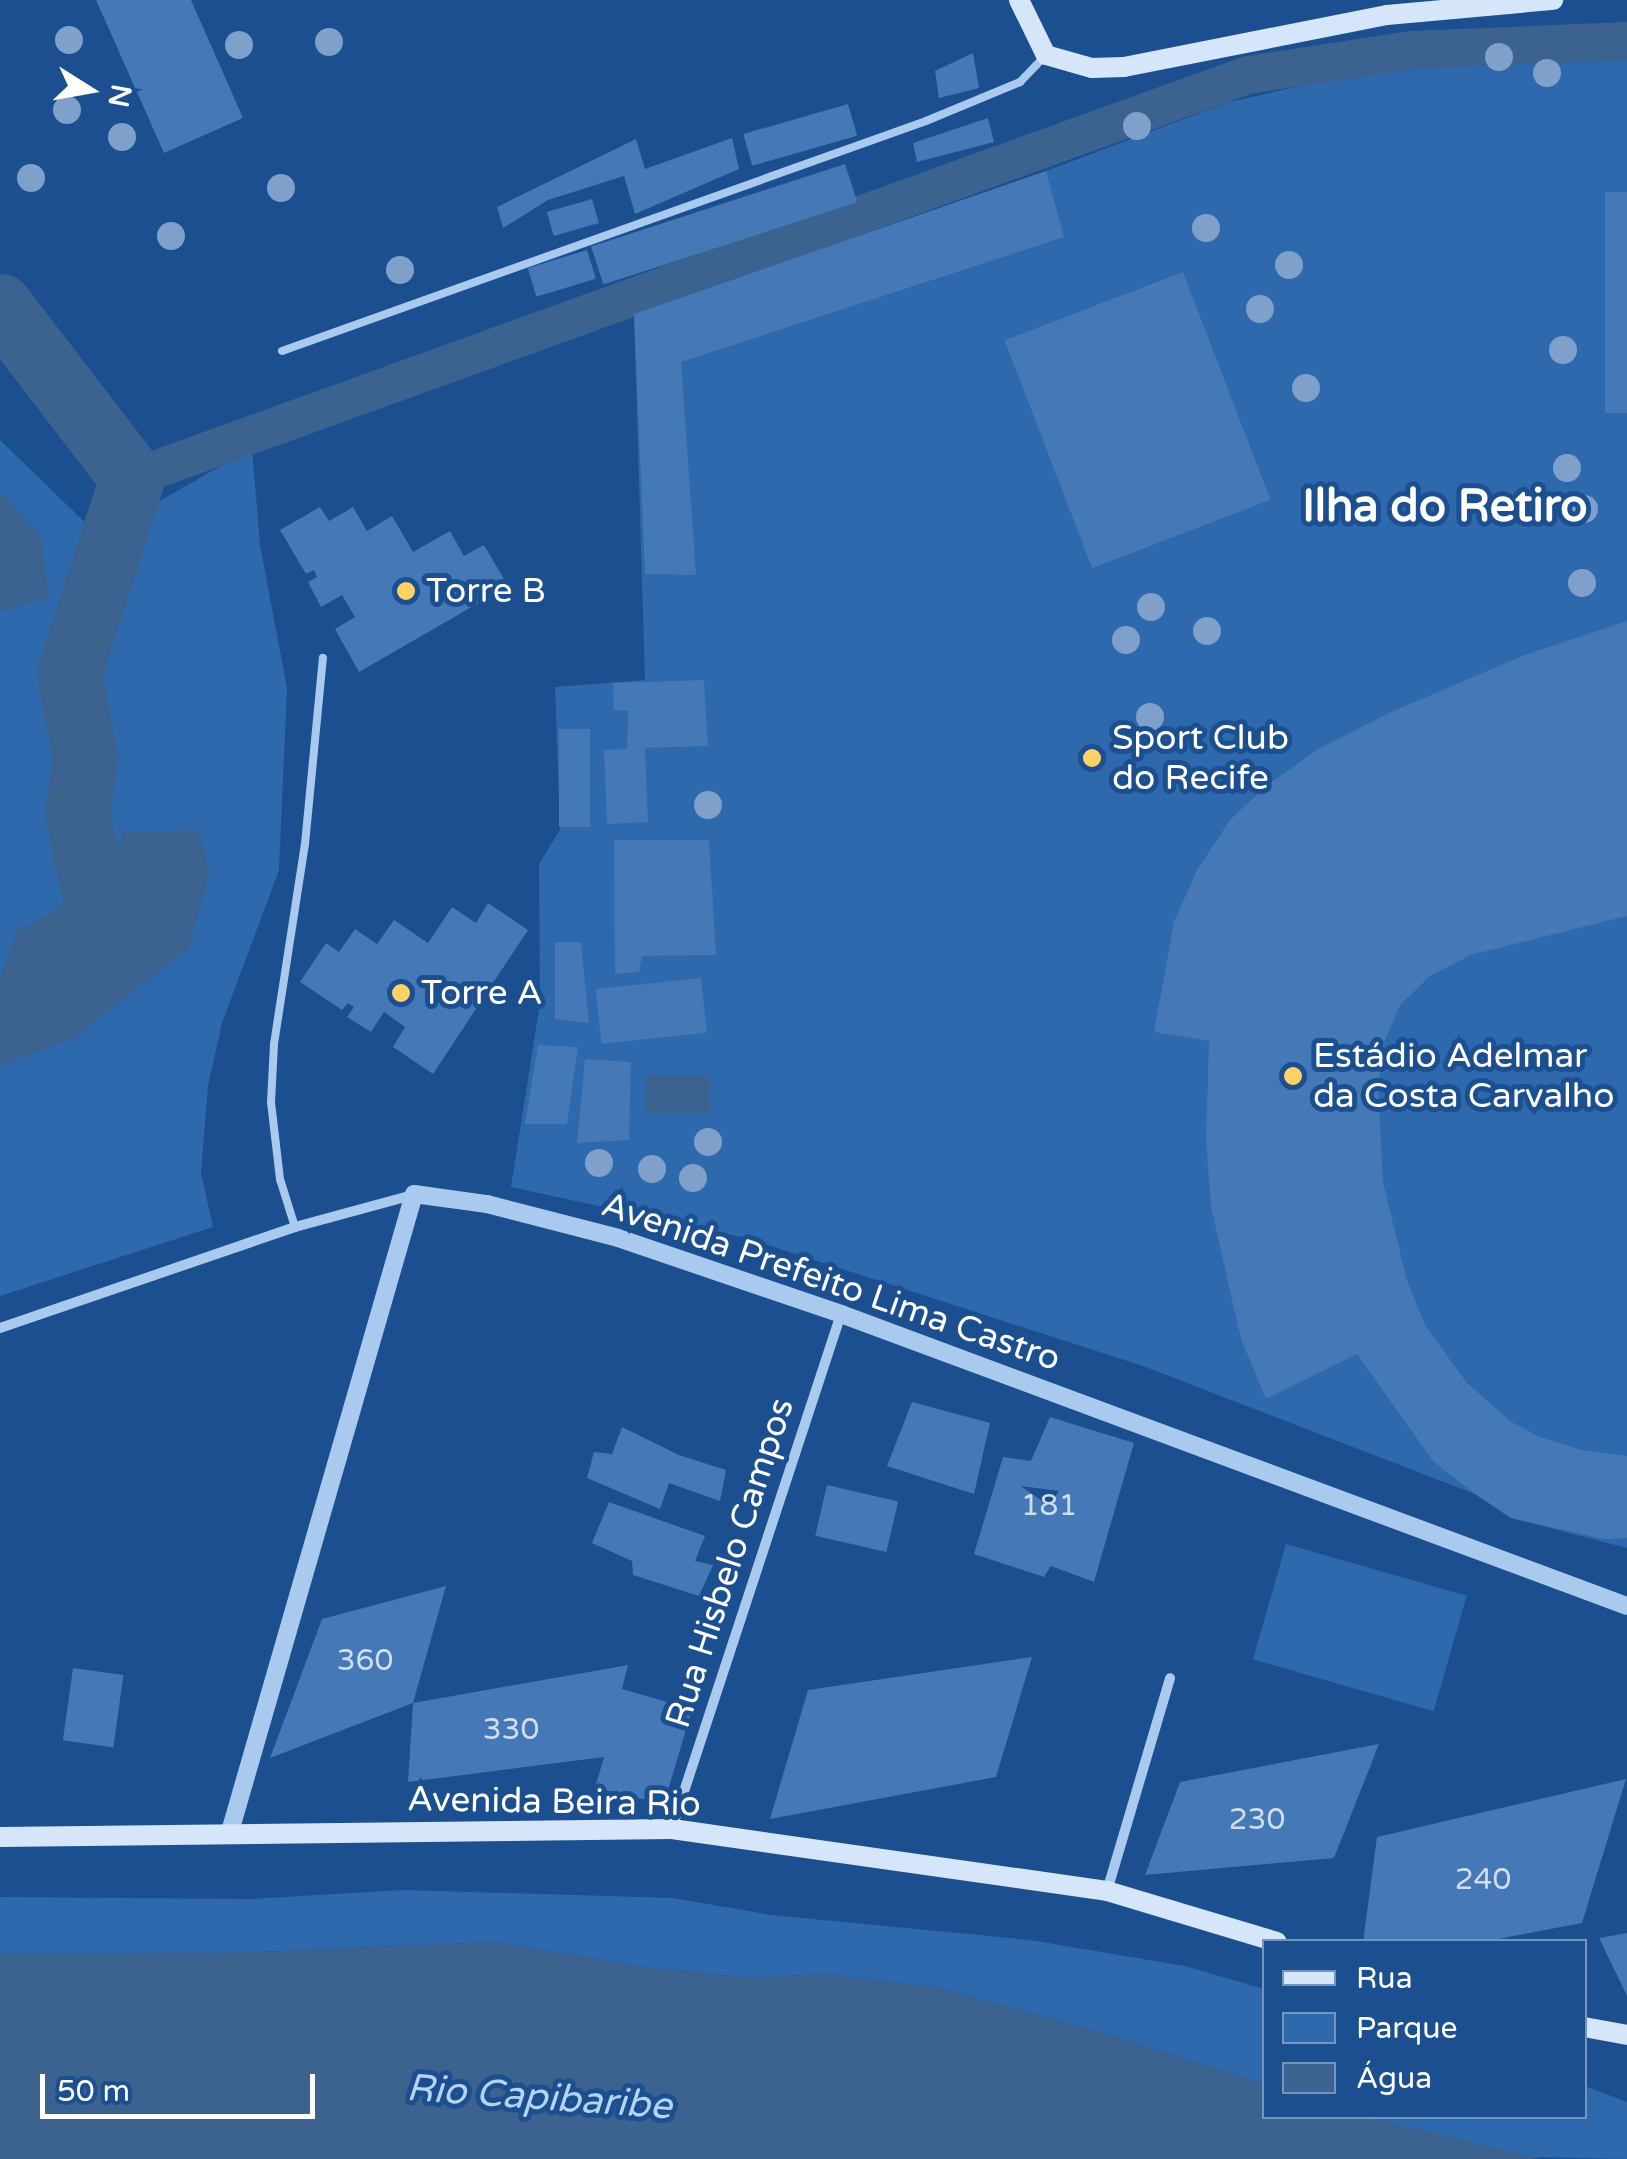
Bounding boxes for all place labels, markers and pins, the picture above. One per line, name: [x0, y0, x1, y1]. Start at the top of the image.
place label: Torre B: [426, 570, 546, 612]
marker: Torre B: [395, 580, 417, 602]
place label: Sport Club do Recife: [1112, 717, 1289, 799]
marker: Sport Club do Recife: [1081, 747, 1103, 769]
place label: Torre A: [421, 972, 543, 1014]
marker: Torre A: [390, 982, 412, 1004]
place label: Estádio Adelmar da Costa Carvalho: [1313, 1035, 1614, 1117]
marker: Estádio Adelmar da Costa Carvalho: [1282, 1065, 1304, 1087]

